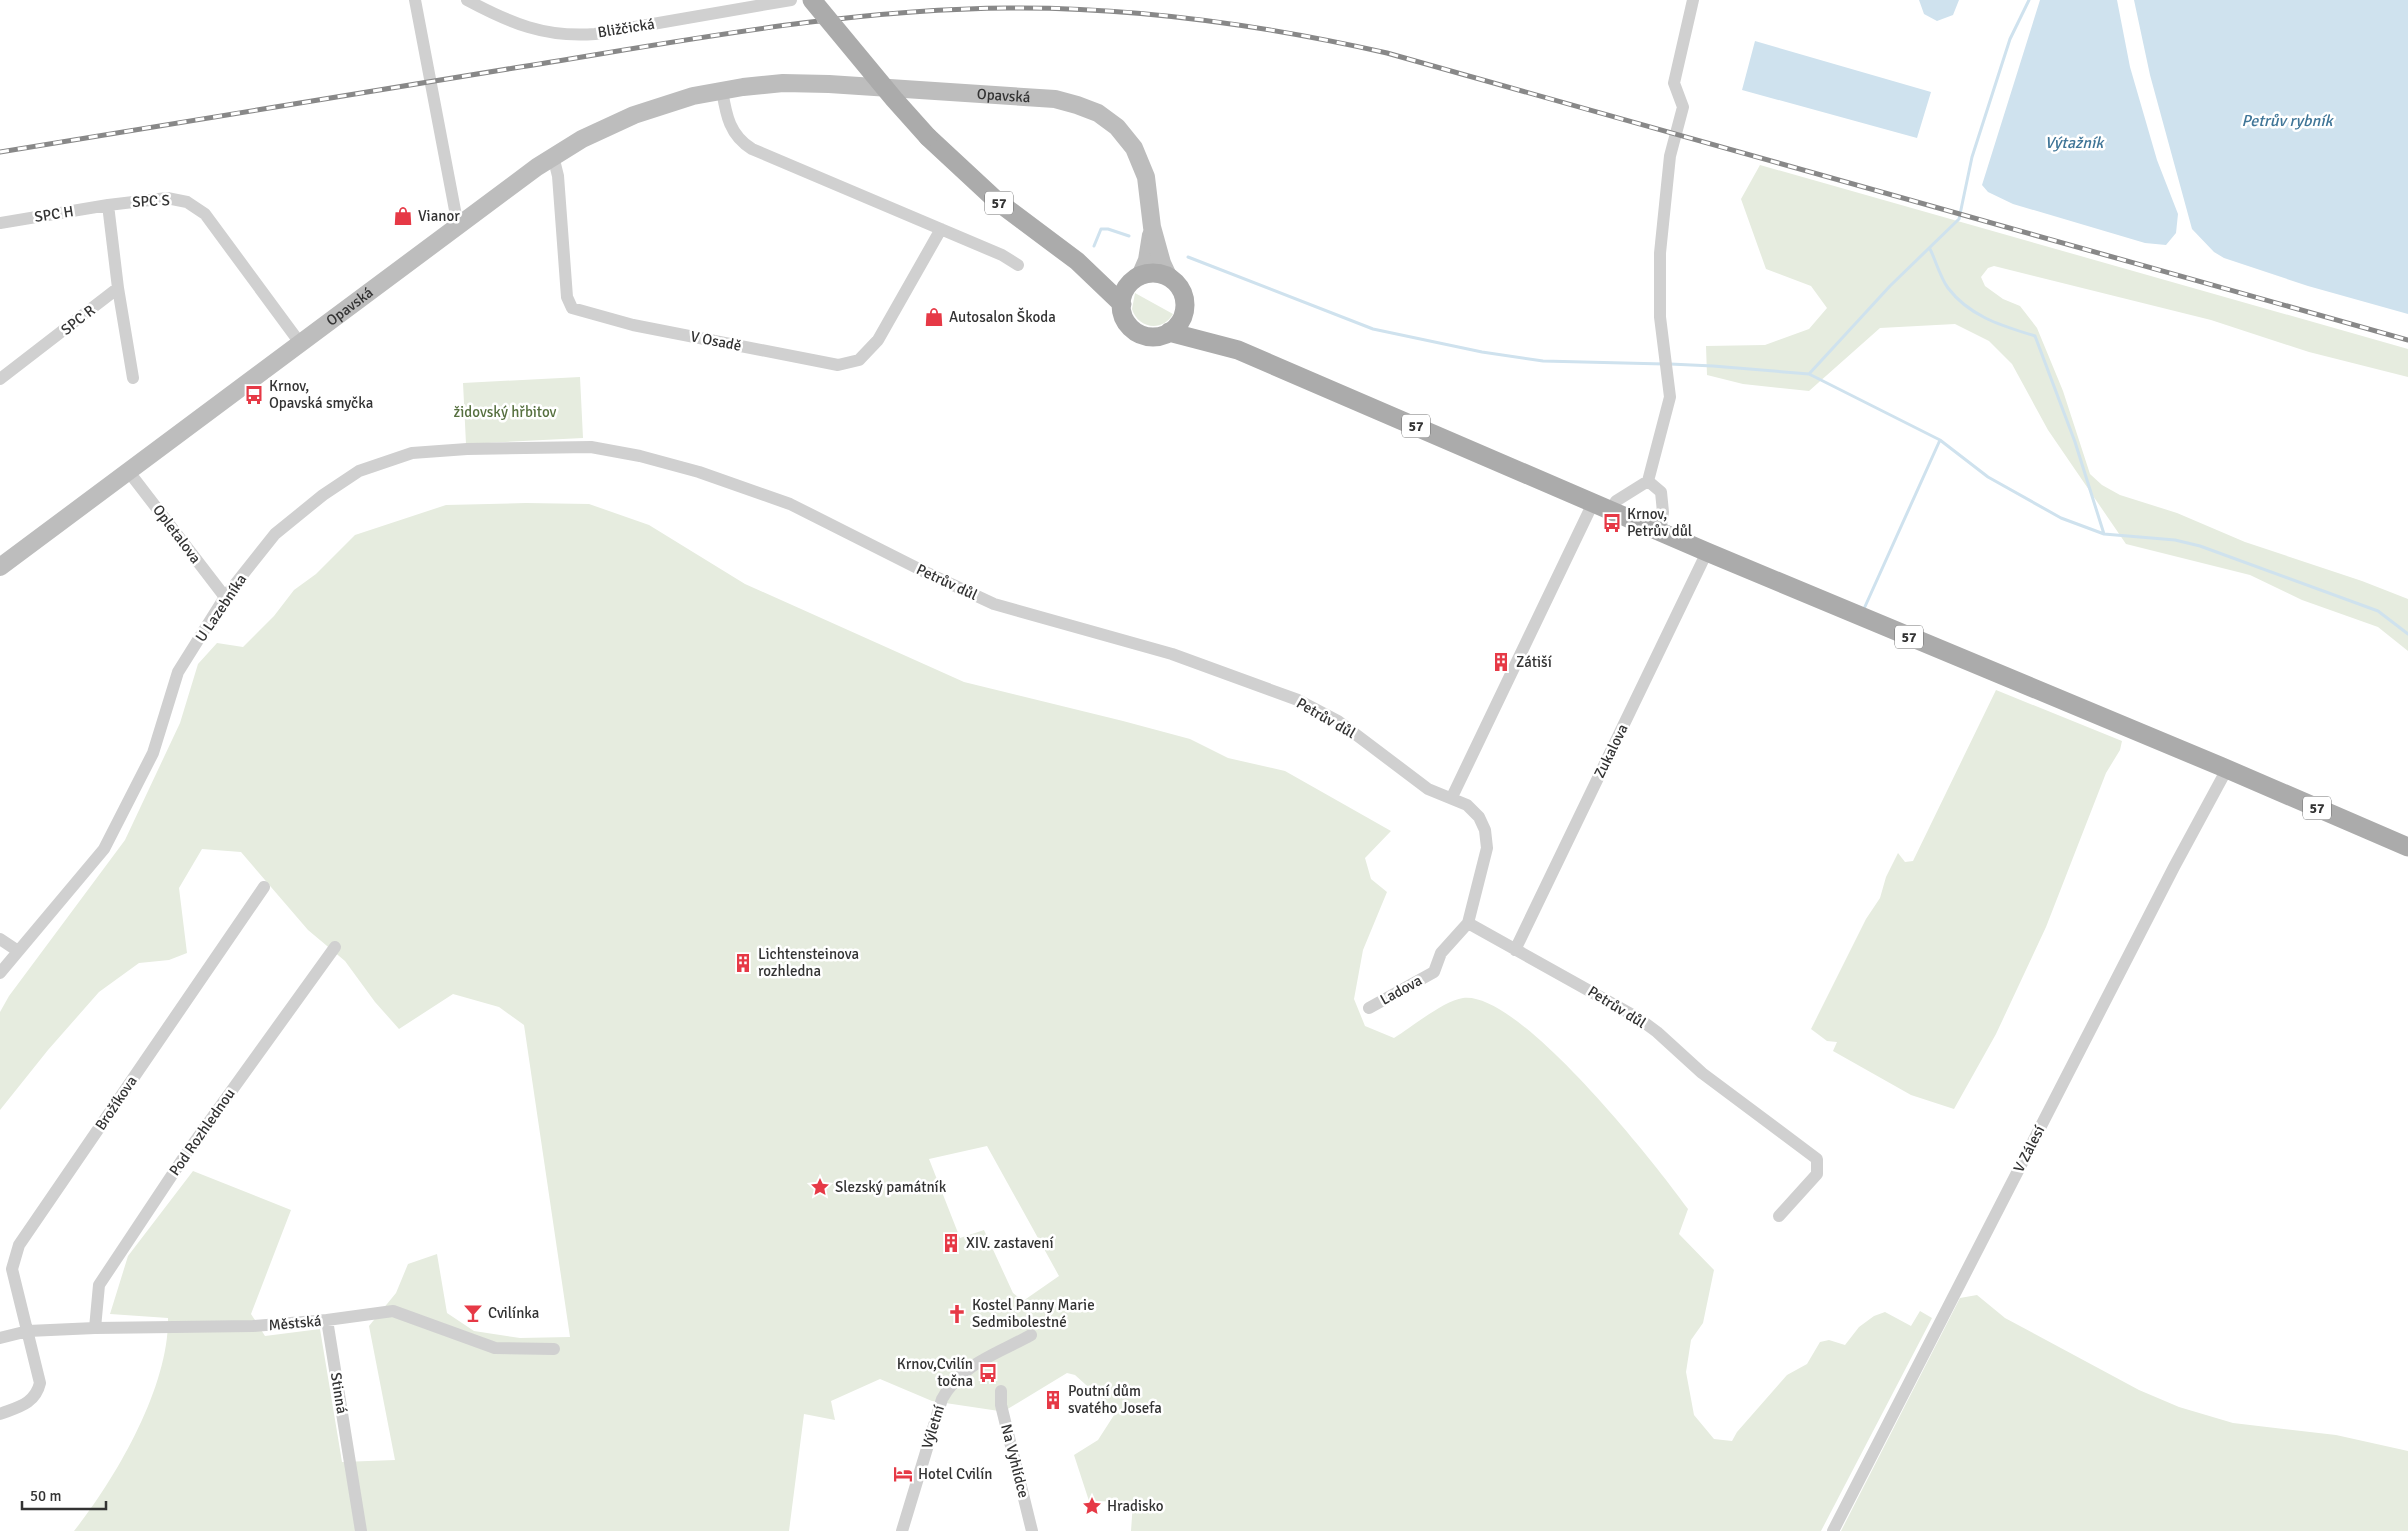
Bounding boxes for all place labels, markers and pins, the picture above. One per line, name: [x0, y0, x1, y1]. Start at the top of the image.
shop icon: Vianor: [392, 205, 414, 227]
place label: Vianor: [418, 207, 460, 225]
shop icon: Autosalon Škoda: [923, 306, 945, 328]
place label: Autosalon Škoda: [949, 307, 1056, 326]
place label: Krnov, Opavská smyčka: [269, 377, 373, 412]
bus stop icon: Krnov, Opavská smyčka: [243, 384, 265, 406]
place label: Krnov, Petrův důl: [1627, 505, 1692, 540]
bus stop icon: Krnov, Petrův důl: [1601, 512, 1623, 534]
building icon: Zátiší: [1490, 651, 1512, 673]
place label: Zátiší: [1516, 653, 1552, 671]
place label: Lichtensteinova rozhledna: [758, 945, 859, 980]
building icon: Lichtensteinova rozhledna: [732, 952, 754, 974]
place icon: Slezský památník: [809, 1176, 831, 1198]
place label: Slezský památník: [835, 1178, 947, 1196]
building icon: XIV. zastavení: [940, 1232, 962, 1254]
place label: XIV. zastavení: [966, 1234, 1054, 1252]
place label: Kostel Panny Marie Sedmibolestné: [972, 1296, 1095, 1331]
bar icon: Cvilínka: [462, 1302, 484, 1324]
church icon: Kostel Panny Marie Sedmibolestné: [946, 1303, 968, 1325]
place label: Cvilínka: [488, 1304, 539, 1322]
place label: Krnov,Cvilín točna: [897, 1355, 973, 1390]
bus stop icon: Krnov,Cvilín točna: [977, 1362, 999, 1384]
place label: Poutní dům svatého Josefa: [1068, 1382, 1162, 1417]
building icon: Poutní dům svatého Josefa: [1042, 1389, 1064, 1411]
hotel icon: Hotel Cvilín: [892, 1463, 914, 1485]
place label: Hotel Cvilín: [918, 1465, 992, 1483]
place icon: Hradisko: [1081, 1495, 1103, 1517]
place label: Hradisko: [1107, 1497, 1164, 1515]

